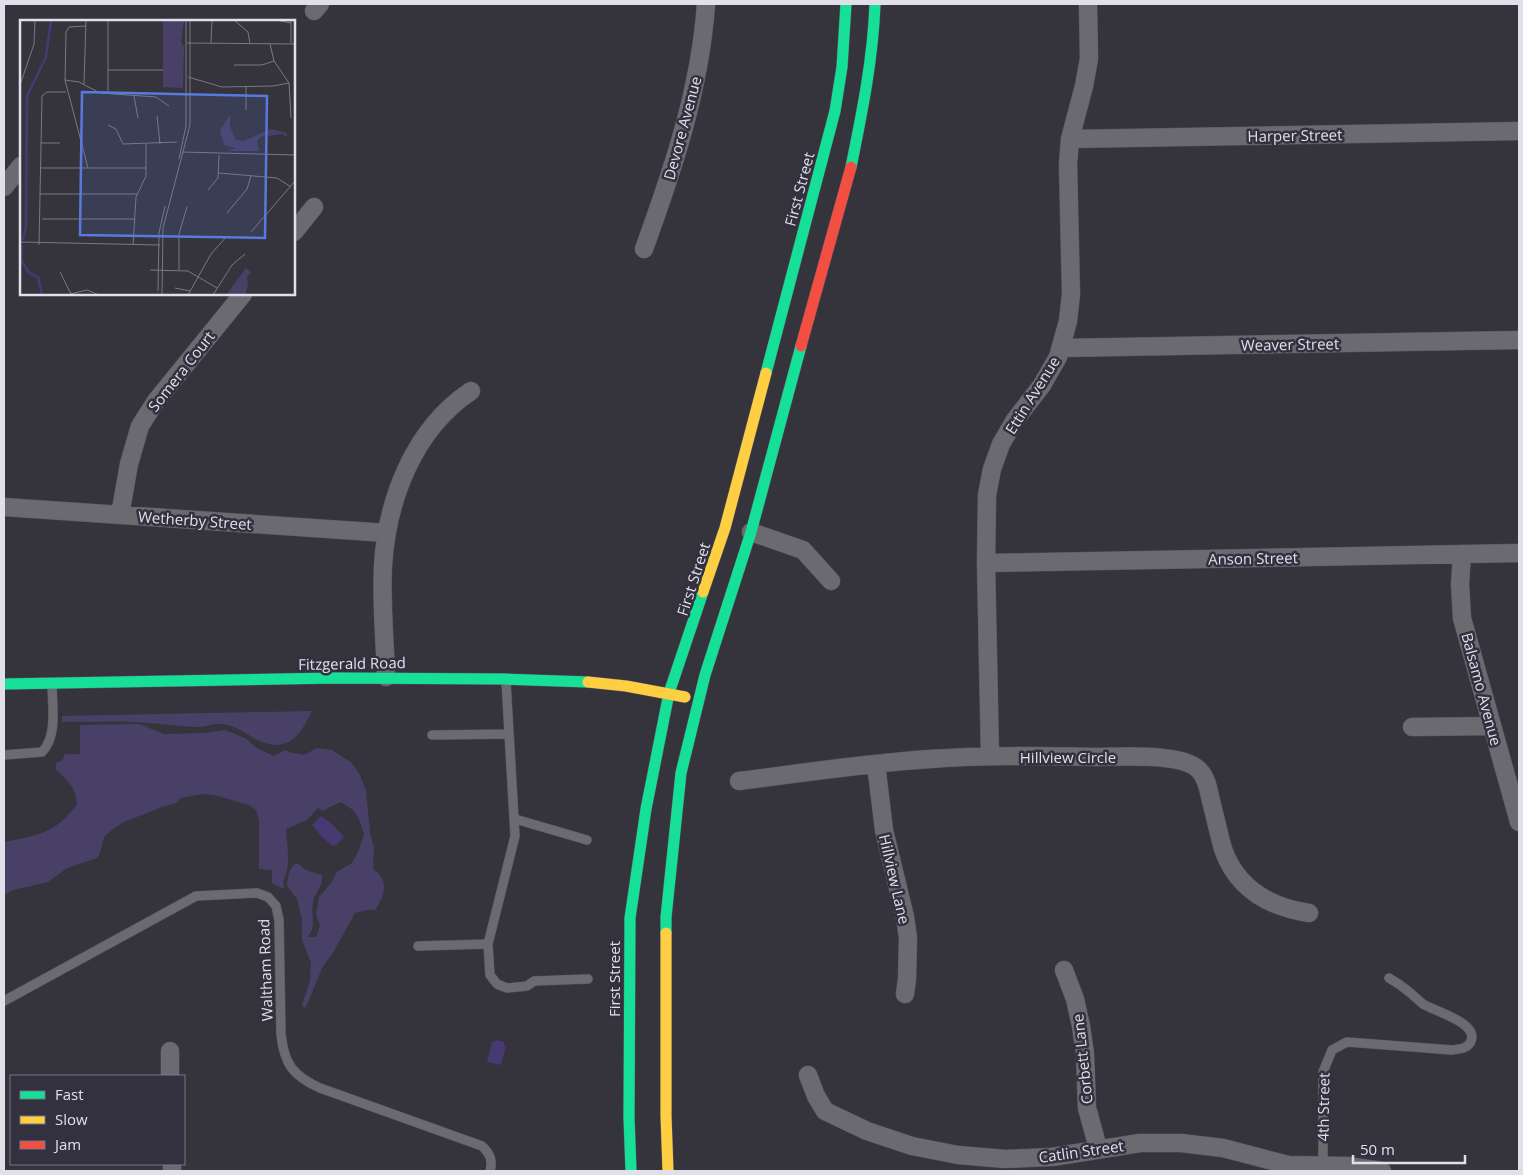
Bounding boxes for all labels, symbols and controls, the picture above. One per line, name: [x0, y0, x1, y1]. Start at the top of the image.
inset map: [20, 20, 295, 295]
street label: Devore Avenue: [659, 74, 705, 182]
street label: Harper Street: [1247, 124, 1343, 146]
street label: First Street: [780, 150, 818, 228]
street label: Somera Court: [143, 327, 219, 415]
street label: Weaver Street: [1241, 333, 1339, 355]
street label: Ettin Avenue: [1000, 352, 1064, 438]
street label: Wetherby Street: [138, 506, 252, 534]
street label: First Street: [672, 540, 714, 618]
street label: Anson Street: [1208, 547, 1298, 569]
street label: Balsamo Avenue: [1457, 630, 1507, 748]
street label: Fitzgerald Road: [298, 652, 406, 674]
street label: Hillview Circle: [1020, 747, 1116, 767]
street label: Hillview Lane: [875, 832, 915, 926]
street label: Waltham Road: [253, 918, 277, 1022]
street label: First Street: [604, 941, 624, 1017]
street label: Corbett Lane: [1067, 1013, 1097, 1105]
street label: 4th Street: [1312, 1072, 1334, 1142]
legend: [10, 1075, 185, 1165]
text: Fast: [55, 1084, 84, 1104]
text: Slow: [55, 1109, 88, 1129]
scale bar: [1353, 1132, 1466, 1164]
text: Jam: [53, 1134, 81, 1154]
street label: Catlin Street: [1037, 1135, 1125, 1167]
text: 50 m: [1360, 1139, 1395, 1159]

